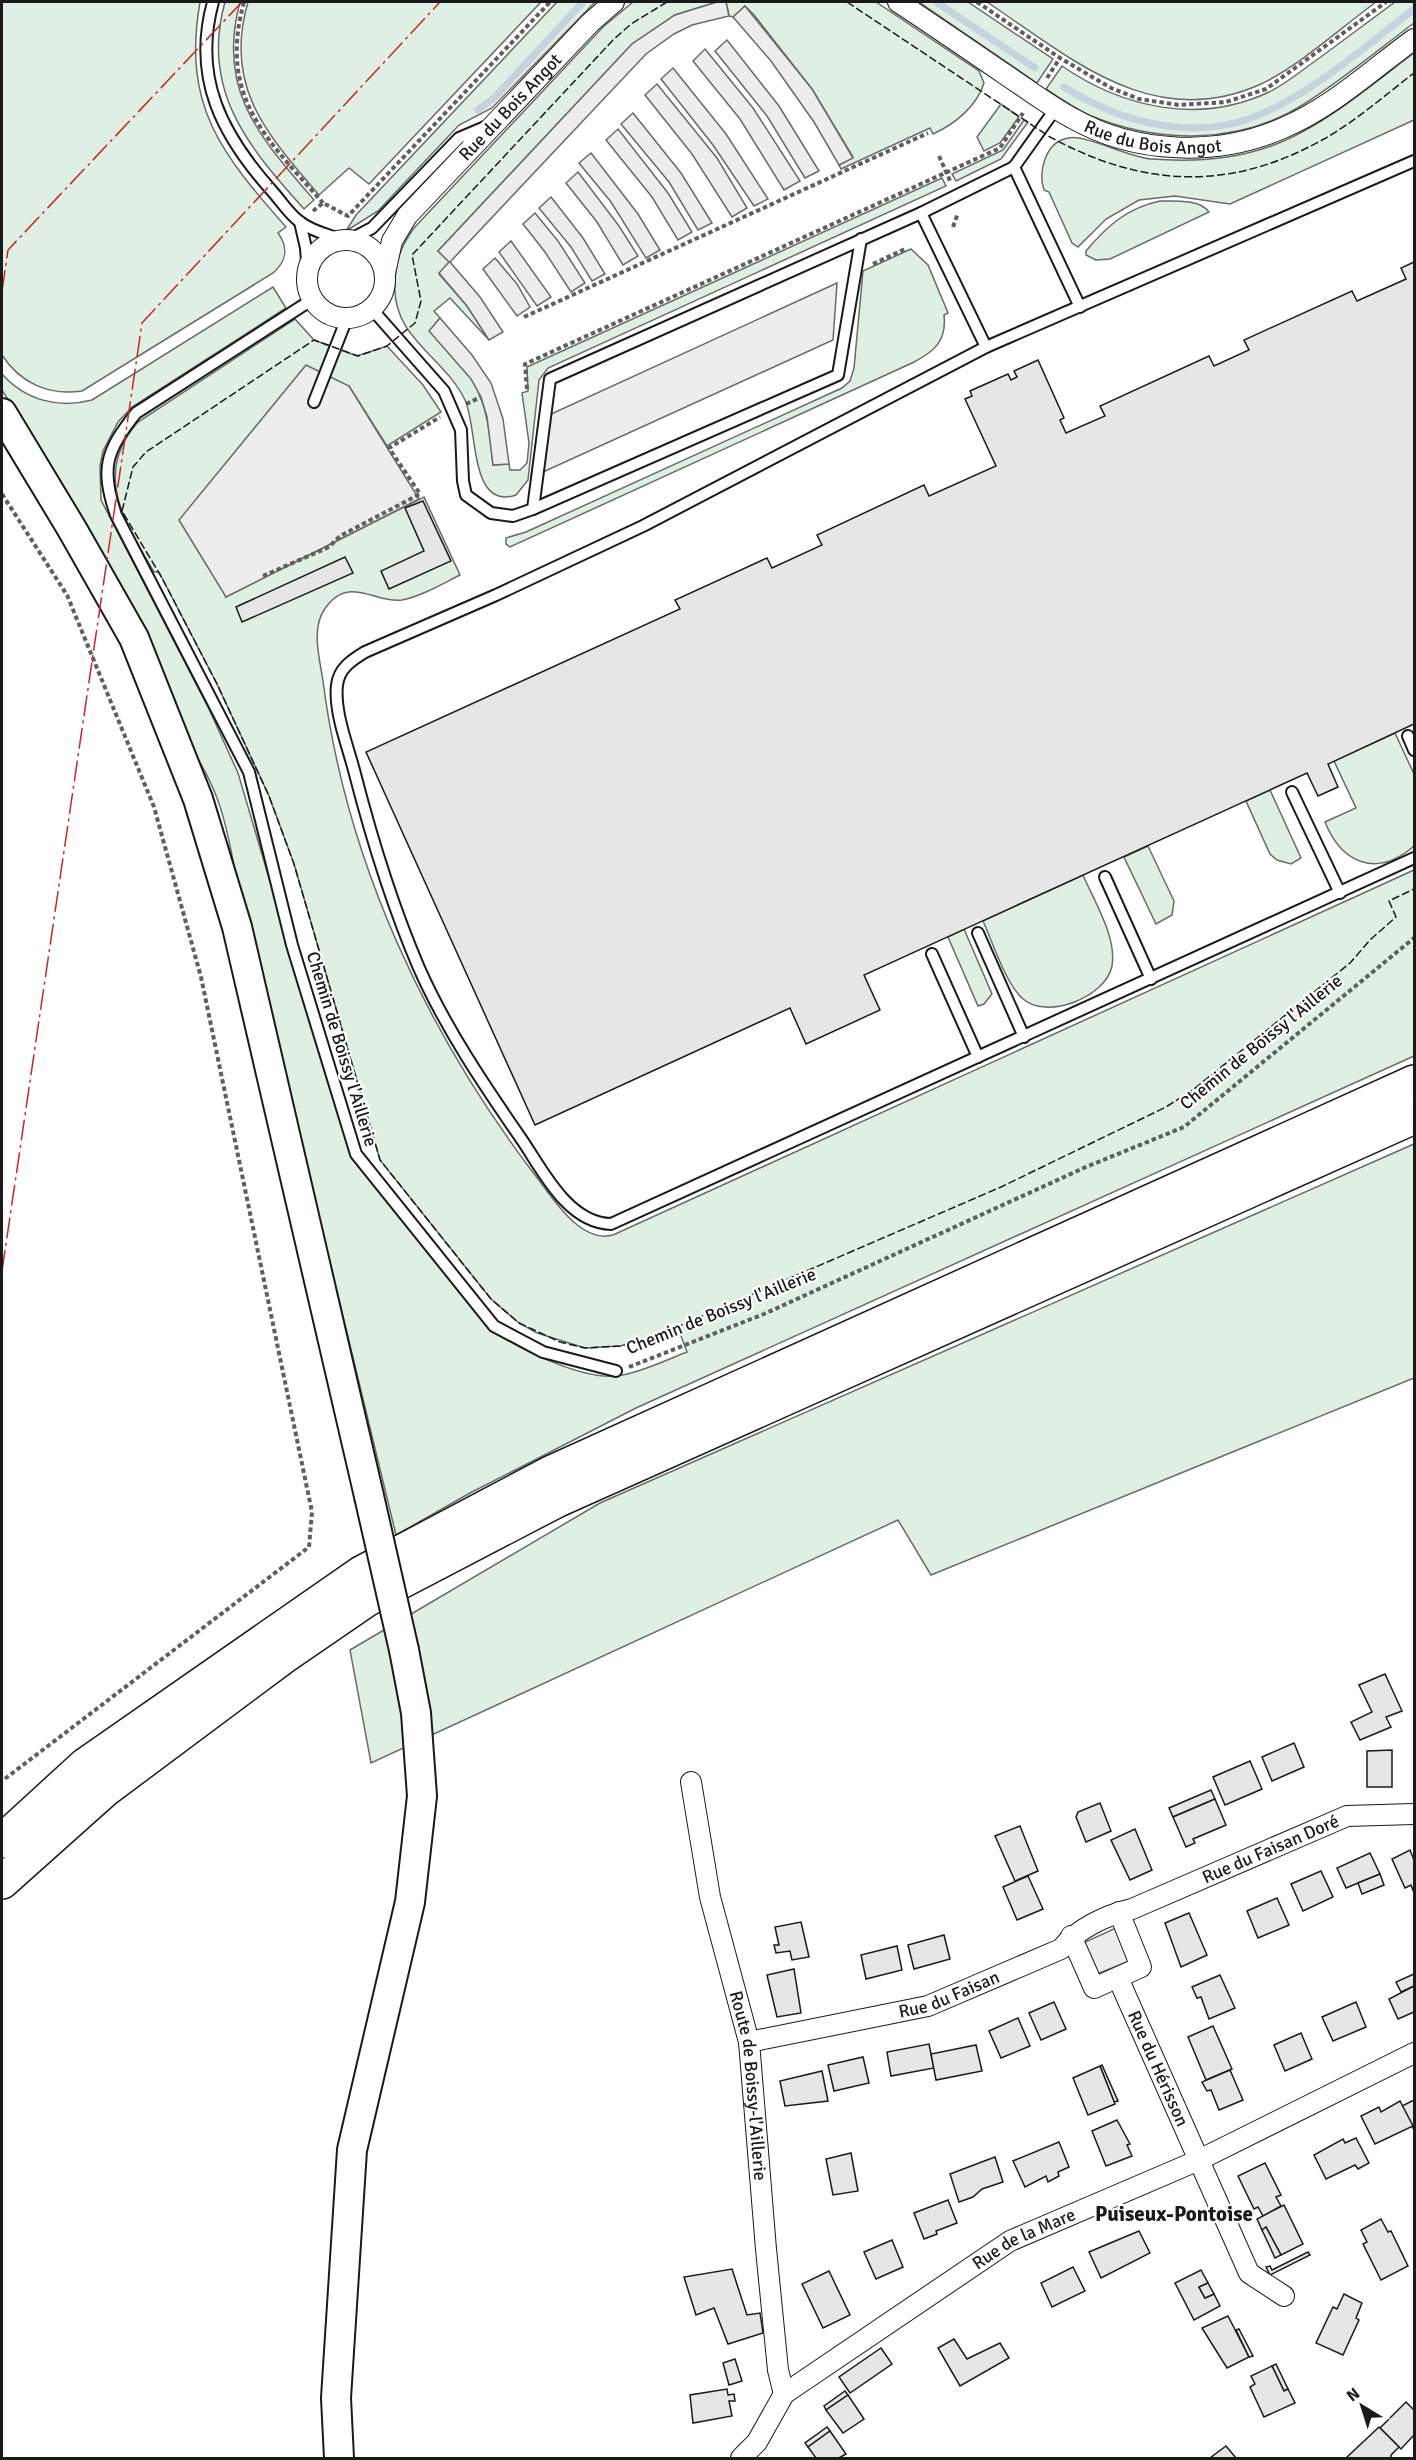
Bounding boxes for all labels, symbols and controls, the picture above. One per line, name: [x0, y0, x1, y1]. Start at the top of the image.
street label: Rue du Bois Angot: [454, 49, 566, 165]
street label: Rue du Bois Angot: [1081, 115, 1223, 159]
street label: Chemin de Boissy l'Aillerie: [302, 949, 382, 1149]
street label: Chemin de Boissy l'Aillerie: [1175, 970, 1347, 1114]
street label: Chemin de Boissy l'Aillerie: [623, 1263, 819, 1359]
street label: Rue du Faisan Doré: [1199, 1810, 1342, 1888]
street label: Rue du Faisan: [897, 1966, 1003, 2023]
street label: Route de Boissy-l'Aillerie: [725, 1988, 771, 2182]
street label: Rue du Hérisson: [1123, 2007, 1194, 2130]
district label: Puiseux-Pontoise: [1095, 2201, 1253, 2227]
street label: Rue de la Mare: [968, 2203, 1079, 2274]
north arrow: [1332, 2376, 1392, 2436]
text: N: [1343, 2384, 1364, 2406]

